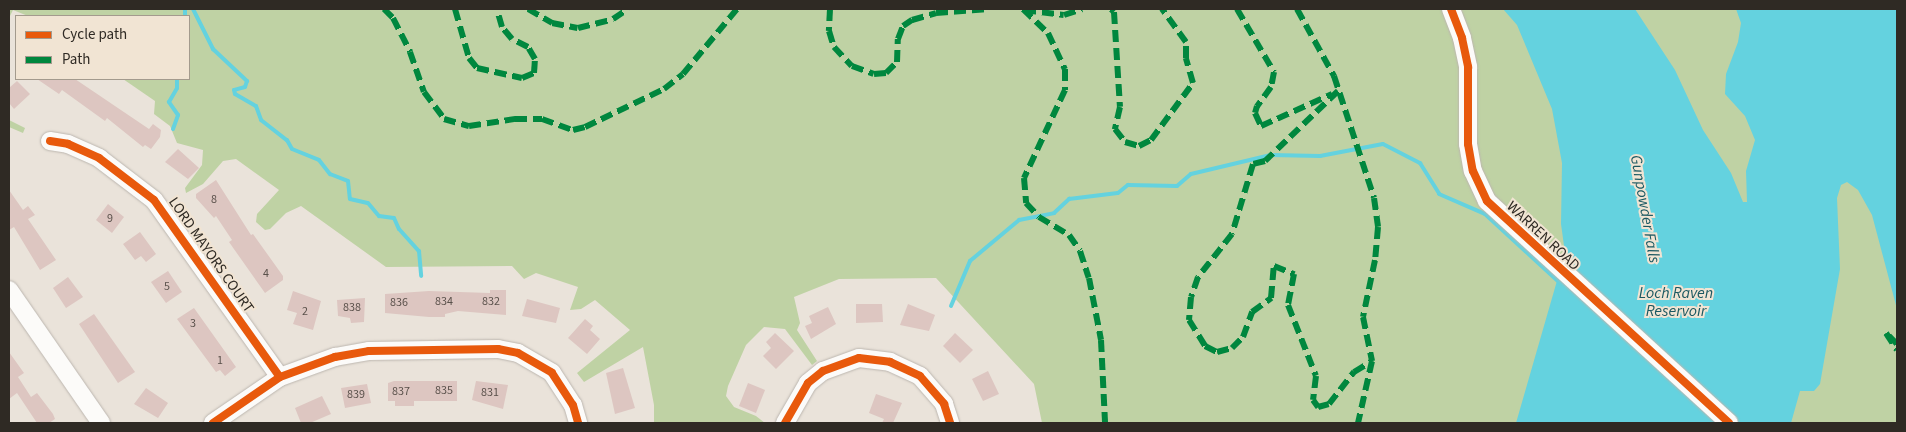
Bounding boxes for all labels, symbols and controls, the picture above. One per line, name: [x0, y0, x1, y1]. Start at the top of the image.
legend: [15, 15, 190, 80]
text: Cycle path: [62, 24, 127, 45]
text: Path: [62, 49, 90, 70]
water label: Gunpowder Falls: [1626, 153, 1664, 265]
house number: 8: [211, 193, 217, 207]
street label: LORD MAYORS COURT: [164, 194, 258, 316]
street label: WARREN ROAD: [1503, 198, 1583, 274]
house number: 9: [107, 212, 113, 226]
house number: 4: [263, 267, 269, 281]
house number: 5: [164, 280, 170, 294]
water label: Loch Raven Reservoir: [1639, 283, 1713, 321]
house number: 834: [435, 295, 453, 309]
house number: 832: [482, 295, 500, 309]
house number: 836: [390, 296, 408, 310]
house number: 838: [343, 301, 361, 315]
house number: 2: [302, 305, 308, 319]
house number: 3: [190, 317, 196, 331]
house number: 1: [217, 354, 223, 368]
house number: 835: [435, 384, 453, 398]
house number: 837: [392, 385, 410, 399]
house number: 831: [481, 386, 499, 400]
house number: 839: [347, 388, 365, 402]

